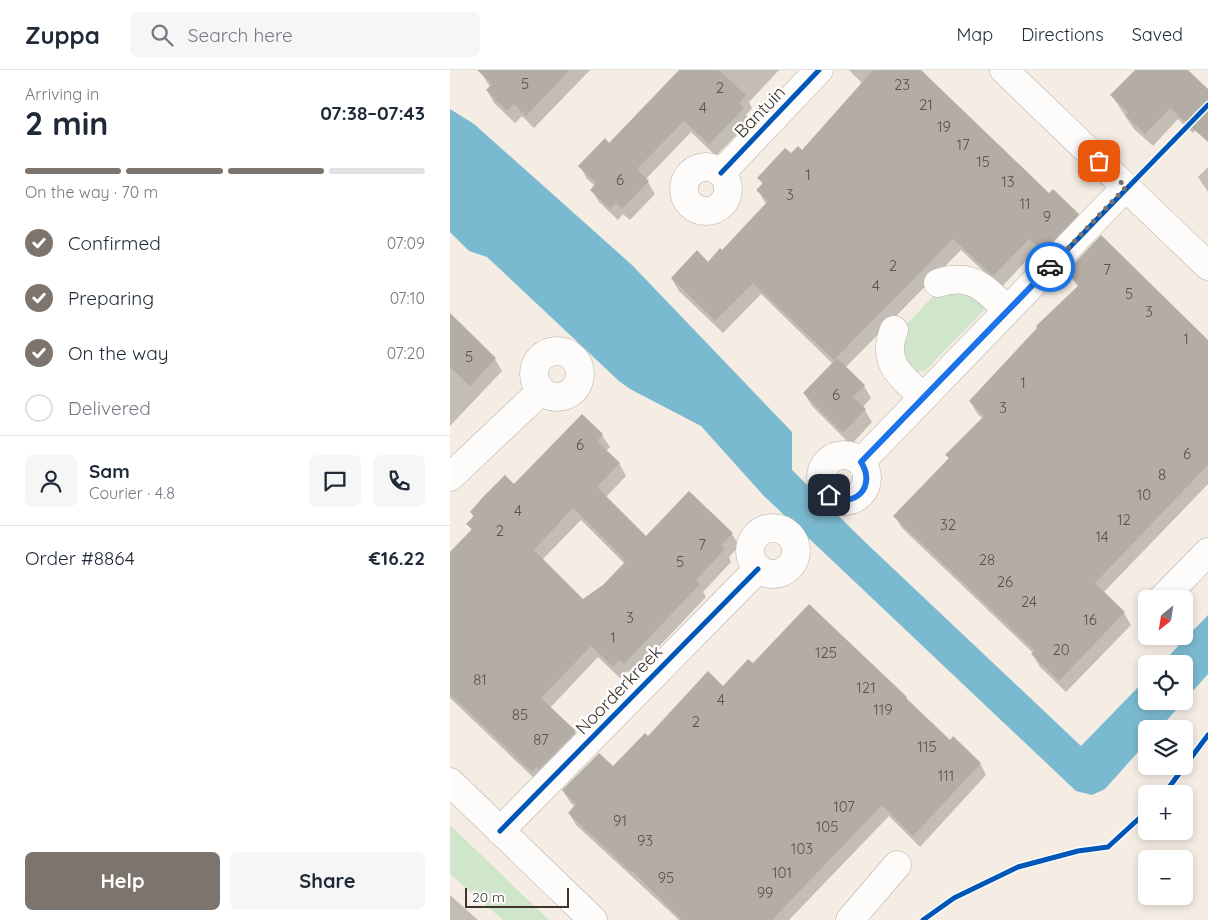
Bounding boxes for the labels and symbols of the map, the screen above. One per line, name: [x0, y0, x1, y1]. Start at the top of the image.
house number: 5: [521, 74, 529, 93]
house number: 23: [894, 75, 910, 94]
house number: 2: [716, 78, 724, 97]
street label: Bantuin: [729, 81, 790, 143]
house number: 21: [919, 95, 933, 114]
house number: 4: [699, 98, 707, 117]
house number: 19: [937, 117, 951, 136]
house number: 17: [956, 135, 970, 154]
pin: [1078, 140, 1120, 182]
house number: 15: [976, 152, 990, 171]
house number: 1: [805, 165, 811, 184]
house number: 6: [616, 170, 624, 189]
house number: 13: [1001, 172, 1015, 191]
house number: 3: [786, 185, 794, 204]
house number: 11: [1019, 194, 1031, 213]
house number: 9: [1043, 207, 1051, 226]
courier: [1025, 242, 1075, 292]
house number: 2: [889, 256, 897, 275]
house number: 7: [1103, 260, 1111, 279]
house number: 4: [872, 276, 880, 295]
house number: 5: [1125, 284, 1133, 303]
house number: 3: [1145, 302, 1153, 321]
house number: 1: [1183, 329, 1189, 348]
house number: 5: [465, 347, 473, 366]
house number: 1: [1020, 373, 1026, 392]
house number: 6: [832, 385, 840, 404]
house number: 3: [999, 398, 1007, 417]
house number: 6: [576, 435, 584, 454]
house number: 6: [1183, 444, 1191, 463]
house number: 8: [1158, 465, 1166, 484]
pin: [808, 474, 850, 516]
house number: 10: [1137, 485, 1151, 504]
house number: 4: [514, 501, 522, 520]
house number: 12: [1117, 510, 1131, 529]
house number: 32: [940, 515, 956, 534]
house number: 2: [496, 521, 504, 540]
house number: 14: [1095, 527, 1109, 546]
house number: 7: [698, 535, 706, 554]
house number: 28: [979, 550, 995, 569]
house number: 5: [676, 552, 684, 571]
house number: 26: [997, 572, 1013, 591]
north arrow: [1138, 590, 1192, 645]
house number: 24: [1021, 592, 1037, 611]
house number: 3: [626, 608, 634, 627]
house number: 16: [1083, 610, 1097, 629]
house number: 1: [610, 628, 616, 647]
street label: Noorderkreek: [570, 640, 667, 739]
house number: 20: [1052, 640, 1070, 659]
house number: 125: [815, 643, 837, 662]
house number: 81: [473, 670, 487, 689]
house number: 121: [856, 678, 876, 697]
house number: 4: [717, 690, 725, 709]
house number: 119: [873, 700, 893, 719]
house number: 85: [512, 705, 528, 724]
house number: 2: [692, 712, 700, 731]
house number: 87: [533, 730, 549, 749]
house number: 115: [917, 737, 937, 756]
house number: 111: [938, 766, 954, 785]
house number: 107: [833, 797, 855, 816]
house number: 91: [613, 811, 627, 830]
house number: 105: [816, 817, 838, 836]
house number: 93: [637, 831, 653, 850]
house number: 103: [791, 839, 813, 858]
house number: 101: [772, 863, 792, 882]
house number: 95: [658, 868, 674, 887]
house number: 99: [757, 883, 773, 902]
scale bar: [465, 885, 569, 908]

